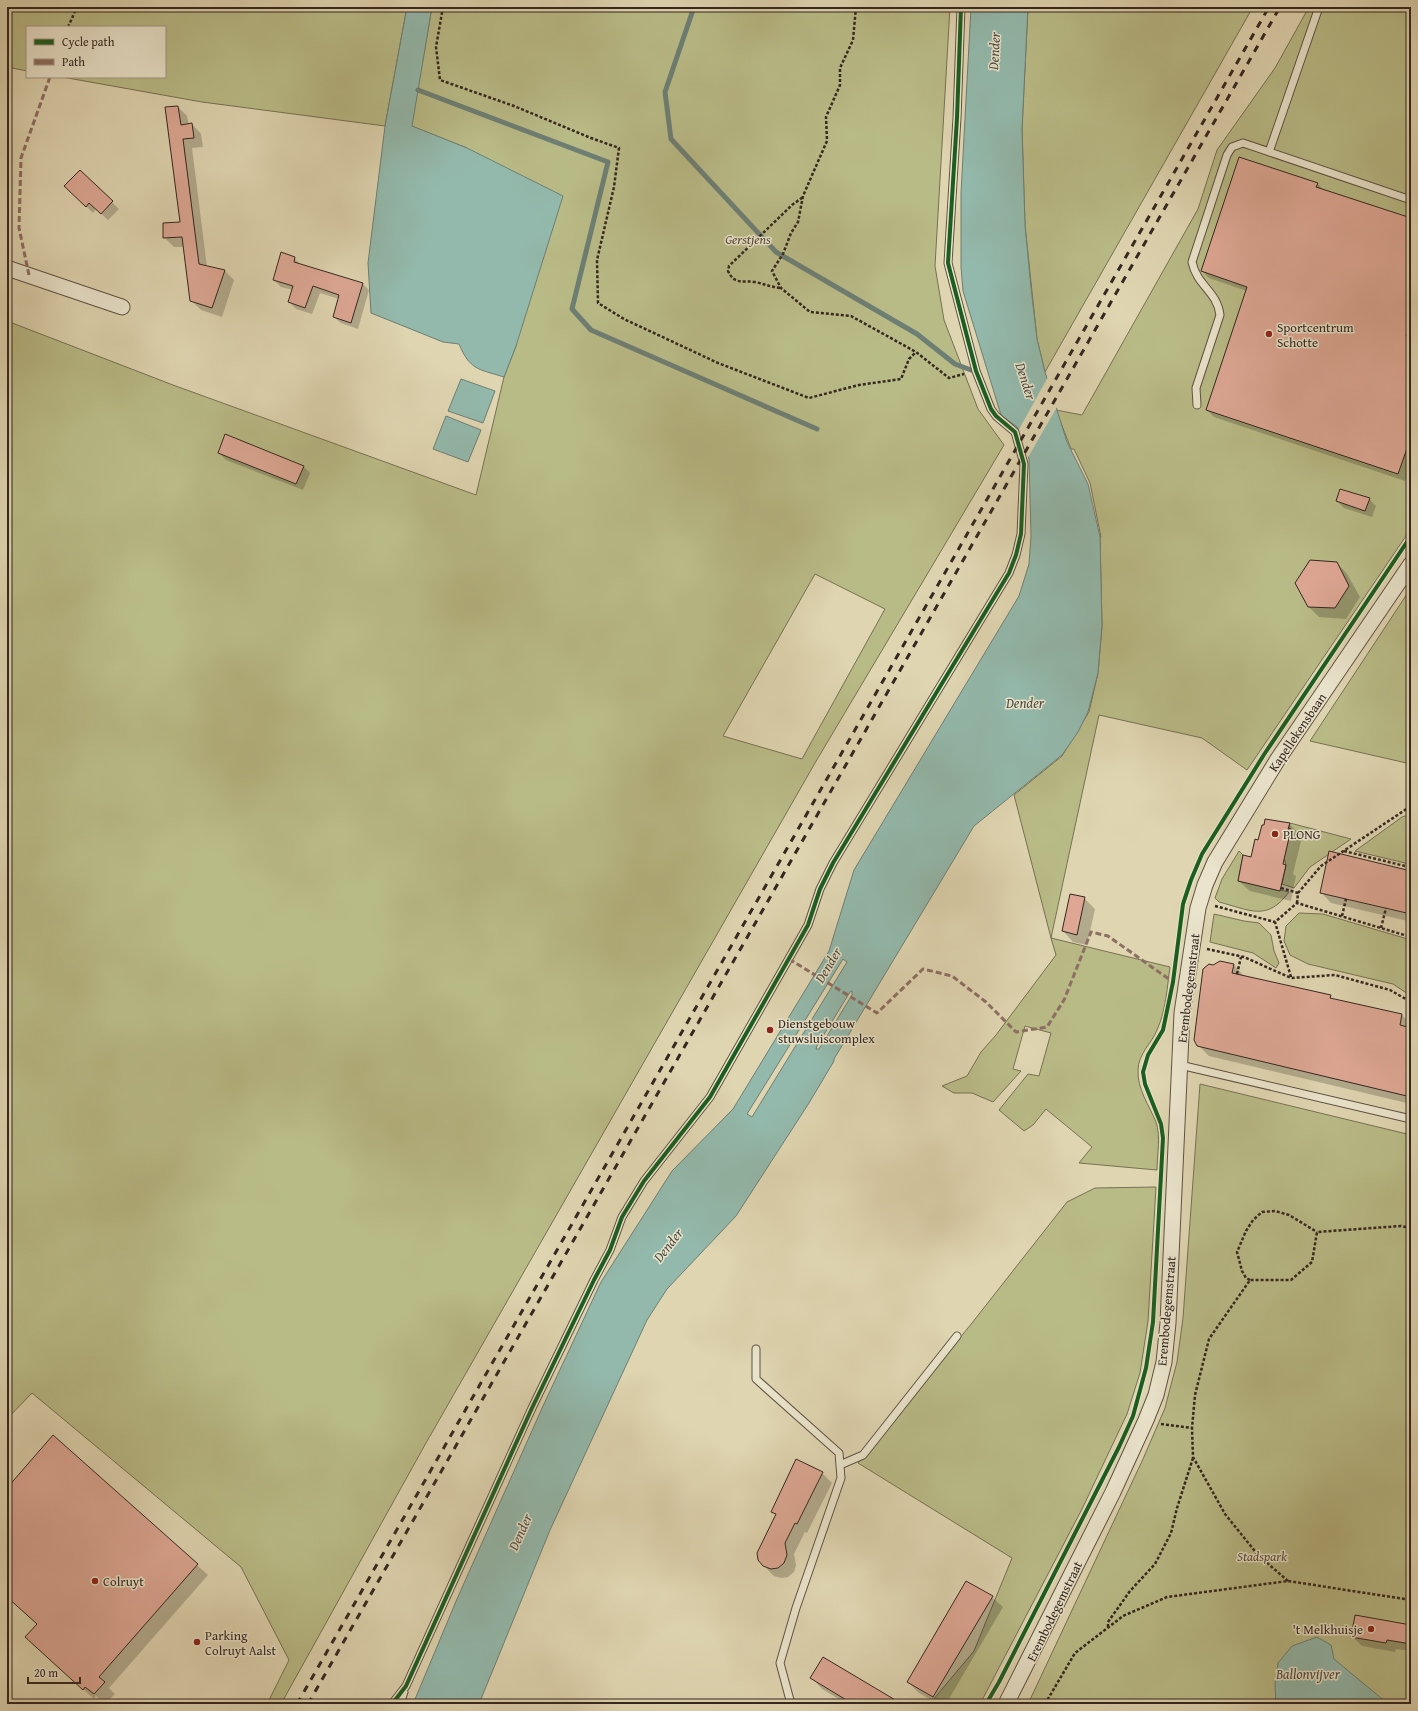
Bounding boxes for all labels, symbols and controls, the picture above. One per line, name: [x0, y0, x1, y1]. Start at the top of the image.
legend: [26, 26, 166, 78]
water label: Dender: [983, 31, 1005, 72]
text: Cycle path: [62, 33, 115, 50]
text: Path: [62, 53, 85, 70]
park label: Gerstjens: [725, 230, 771, 249]
place label: Sportcentrum Schotte: [1277, 318, 1354, 352]
marker: Sportcentrum Schotte: [1264, 329, 1274, 339]
water label: Dender: [1010, 359, 1042, 403]
street label: Kapellekensbaan: [1264, 688, 1331, 776]
water label: Dender: [1005, 693, 1045, 713]
place label: PLONG: [1283, 825, 1321, 844]
marker: PLONG: [1270, 829, 1280, 839]
street label: Erembodegemstraat: [1172, 932, 1205, 1044]
water label: Dender: [809, 943, 847, 987]
place label: Dienstgebouw stuwsluiscomplex: [778, 1014, 875, 1048]
marker: Dienstgebouw stuwsluiscomplex: [765, 1025, 775, 1035]
water label: Dender: [648, 1223, 688, 1267]
street label: Erembodegemstraat: [1152, 1255, 1181, 1367]
water label: Dender: [503, 1510, 537, 1554]
park label: Stadspark: [1237, 1547, 1287, 1566]
street label: Erembodegemstraat: [1022, 1557, 1087, 1665]
place label: Colruyt: [103, 1572, 144, 1591]
marker: Colruyt: [90, 1576, 100, 1586]
place label: 't Melkhuisje: [1292, 1620, 1363, 1639]
marker: 't Melkhuisje: [1366, 1624, 1376, 1634]
place label: Parking Colruyt Aalst: [205, 1626, 277, 1660]
marker: Parking Colruyt Aalst: [192, 1637, 202, 1647]
scale bar: [28, 1659, 80, 1685]
text: 20 m: [34, 1664, 58, 1681]
water label: Ballonvijver: [1275, 1664, 1341, 1684]

